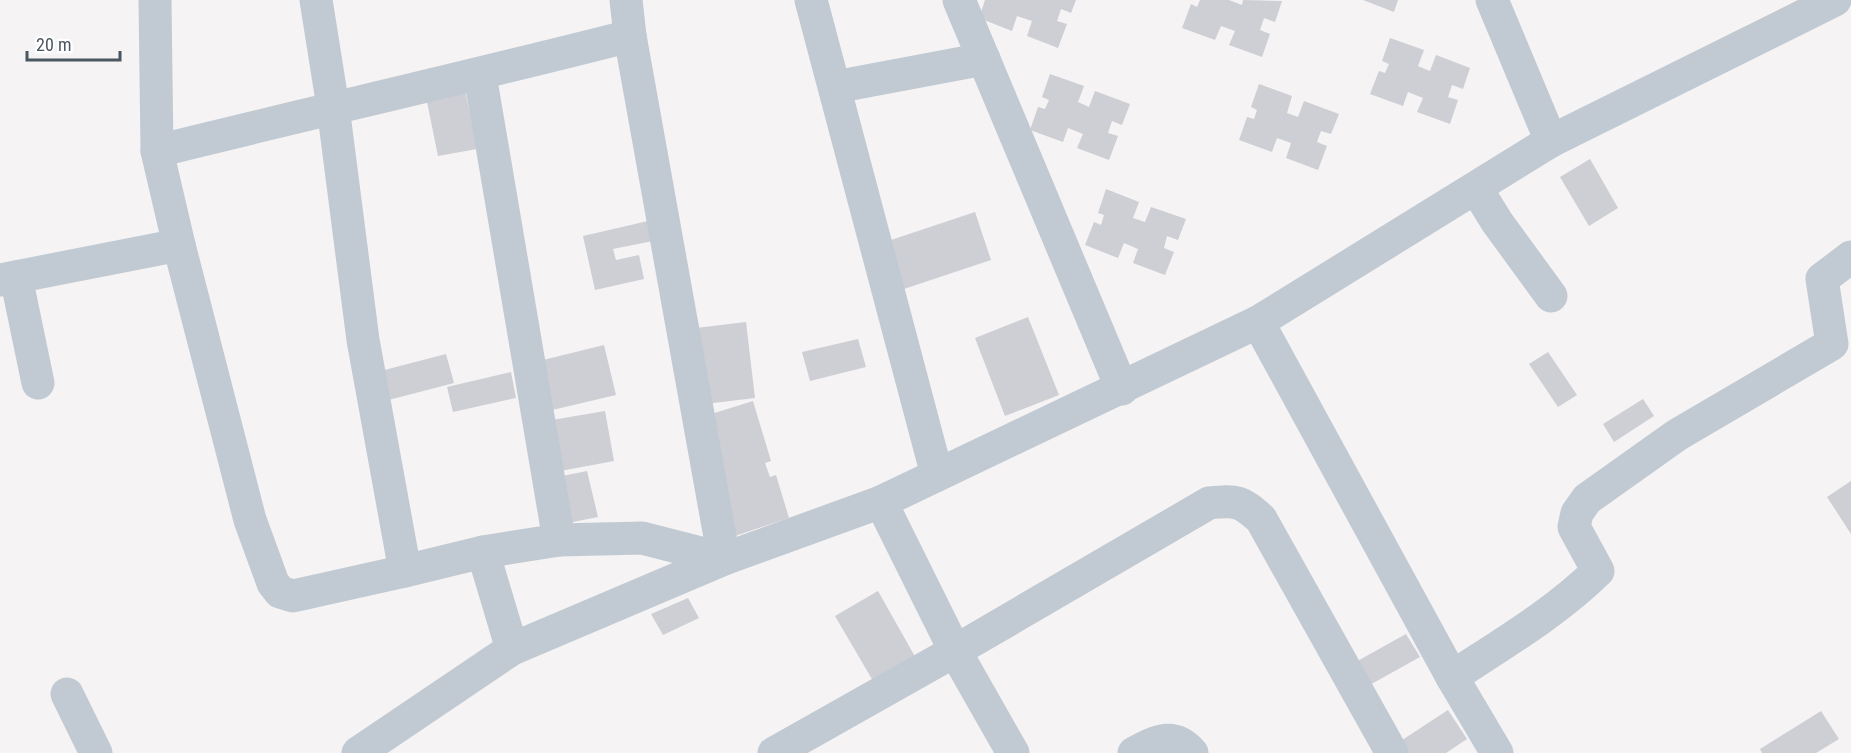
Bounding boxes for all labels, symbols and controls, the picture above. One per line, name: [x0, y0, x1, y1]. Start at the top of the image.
scale bar: [27, 24, 120, 62]
text: 20 m: [36, 34, 71, 55]

